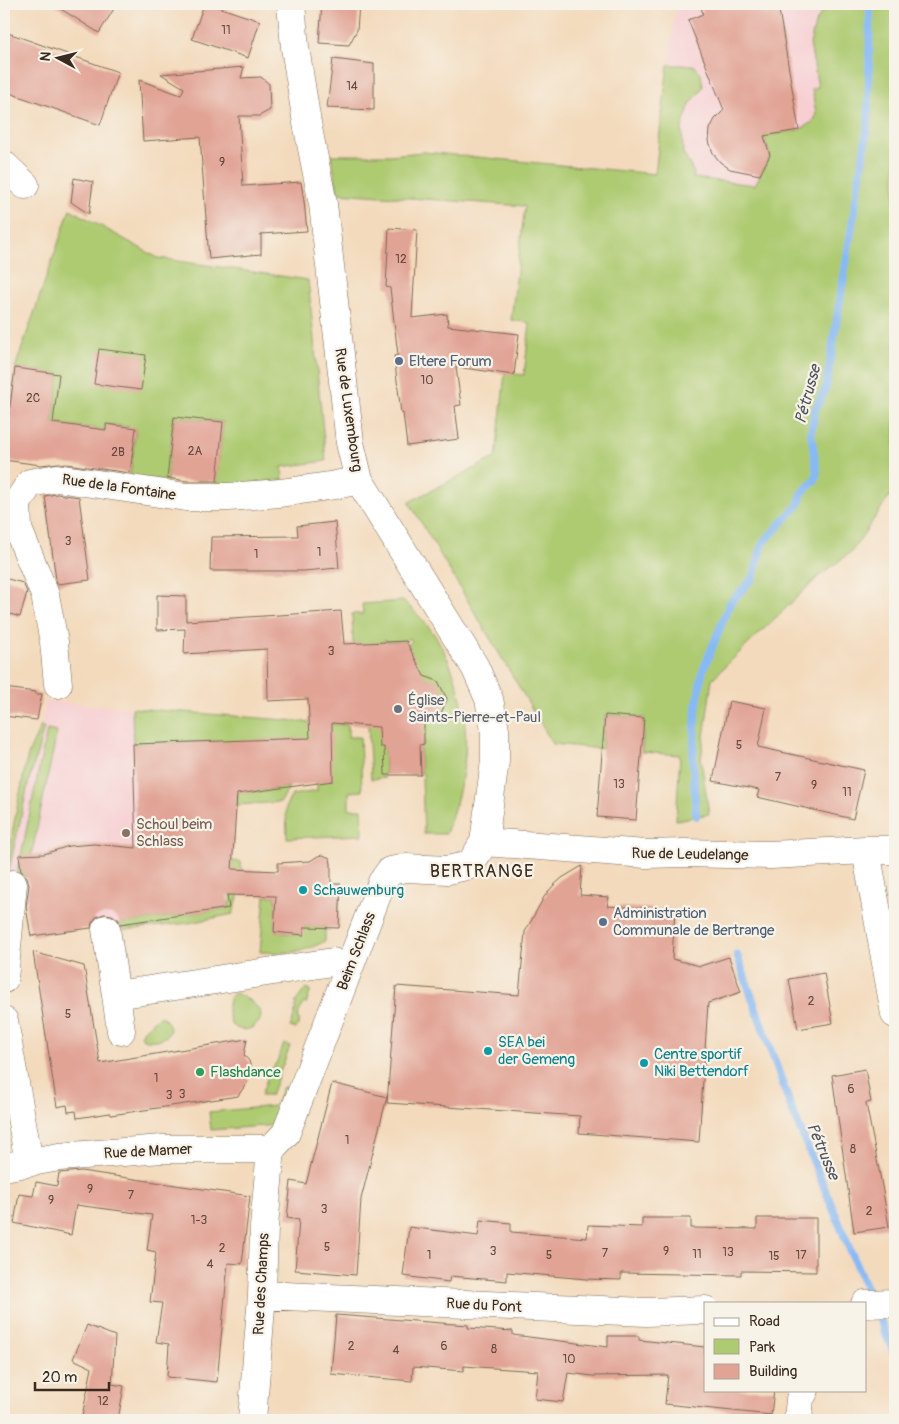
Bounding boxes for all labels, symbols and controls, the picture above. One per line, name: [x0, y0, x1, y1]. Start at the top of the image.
house number: 11: [221, 23, 231, 38]
north arrow: [32, 32, 82, 82]
text: N: [37, 51, 55, 62]
house number: 14: [346, 79, 358, 94]
house number: 9: [219, 155, 225, 170]
house number: 12: [395, 252, 407, 267]
street label: Rue de Luxembourg: [330, 347, 367, 473]
place label: Eltere Forum: [409, 352, 492, 371]
marker: Eltere Forum: [393, 355, 405, 367]
water label: Pétrusse: [791, 361, 826, 426]
house number: 10: [421, 373, 433, 388]
house number: 2C: [26, 391, 40, 406]
house number: 2A: [188, 444, 202, 459]
house number: 2B: [111, 445, 125, 460]
street label: Rue de la Fontaine: [61, 470, 178, 505]
house number: 3: [65, 534, 72, 549]
house number: 1: [317, 545, 321, 560]
house number: 1: [254, 547, 258, 562]
house number: 3: [328, 644, 335, 659]
place label: Église Saints-Pierre-et-Paul: [408, 691, 541, 727]
marker: Église Saints-Pierre-et-Paul: [392, 703, 404, 715]
house number: 5: [736, 738, 742, 753]
house number: 7: [775, 770, 782, 785]
house number: 13: [613, 777, 625, 792]
house number: 9: [811, 778, 817, 793]
house number: 11: [842, 785, 852, 800]
place label: Schoul beim Schlass: [136, 815, 212, 851]
marker: Schoul beim Schlass: [120, 827, 132, 839]
street label: Rue de Leudelange: [631, 844, 749, 865]
district label: BERTRANGE: [430, 860, 534, 883]
place label: Schauwenburg: [313, 881, 404, 900]
marker: Schauwenburg: [297, 884, 309, 896]
place label: Administration Communale de Bertrange: [613, 904, 775, 940]
street label: Beim Schlass: [333, 909, 380, 993]
marker: Administration Communale de Bertrange: [597, 916, 609, 928]
house number: 2: [808, 994, 815, 1009]
house number: 5: [65, 1007, 71, 1022]
place label: SEA bei der Gemeng: [498, 1033, 575, 1069]
marker: SEA bei der Gemeng: [482, 1045, 494, 1057]
place label: Centre sportif Niki Bettendorf: [654, 1045, 749, 1081]
marker: Centre sportif Niki Bettendorf: [638, 1057, 650, 1069]
place label: Flashdance: [210, 1063, 281, 1082]
marker: Flashdance: [194, 1066, 206, 1078]
house number: 1: [154, 1071, 158, 1086]
house number: 6: [848, 1082, 855, 1097]
house number: 3: [179, 1087, 186, 1102]
house number: 3: [166, 1088, 173, 1103]
water label: Pétrusse: [802, 1120, 845, 1185]
house number: 1: [345, 1133, 349, 1148]
street label: Rue de Mamer: [103, 1140, 194, 1163]
house number: 8: [850, 1142, 856, 1157]
house number: 9: [87, 1182, 93, 1197]
house number: 7: [128, 1188, 135, 1203]
house number: 9: [48, 1193, 54, 1208]
house number: 3: [321, 1202, 328, 1217]
house number: 2: [866, 1204, 873, 1219]
house number: 1-3: [191, 1213, 208, 1228]
street label: Rue des Champs: [249, 1232, 274, 1336]
house number: 5: [324, 1240, 330, 1255]
house number: 2: [219, 1241, 226, 1256]
house number: 3: [490, 1244, 497, 1259]
house number: 9: [663, 1244, 669, 1259]
house number: 13: [722, 1245, 734, 1260]
house number: 7: [602, 1246, 609, 1261]
house number: 11: [692, 1247, 702, 1262]
house number: 1: [427, 1248, 431, 1263]
house number: 5: [546, 1248, 552, 1263]
house number: 17: [795, 1248, 807, 1263]
house number: 15: [768, 1249, 780, 1264]
house number: 4: [207, 1257, 214, 1272]
street label: Rue du Pont: [446, 1294, 523, 1317]
legend: [704, 1302, 866, 1392]
text: Road: [749, 1312, 780, 1331]
text: Park: [749, 1338, 776, 1357]
house number: 2: [348, 1339, 355, 1354]
house number: 6: [441, 1339, 448, 1354]
house number: 8: [491, 1342, 497, 1357]
house number: 4: [393, 1343, 400, 1358]
house number: 10: [563, 1352, 575, 1367]
scale bar: [35, 1359, 109, 1391]
text: Building: [749, 1362, 797, 1381]
text: 20 m: [42, 1368, 77, 1387]
house number: 12: [97, 1394, 109, 1409]

